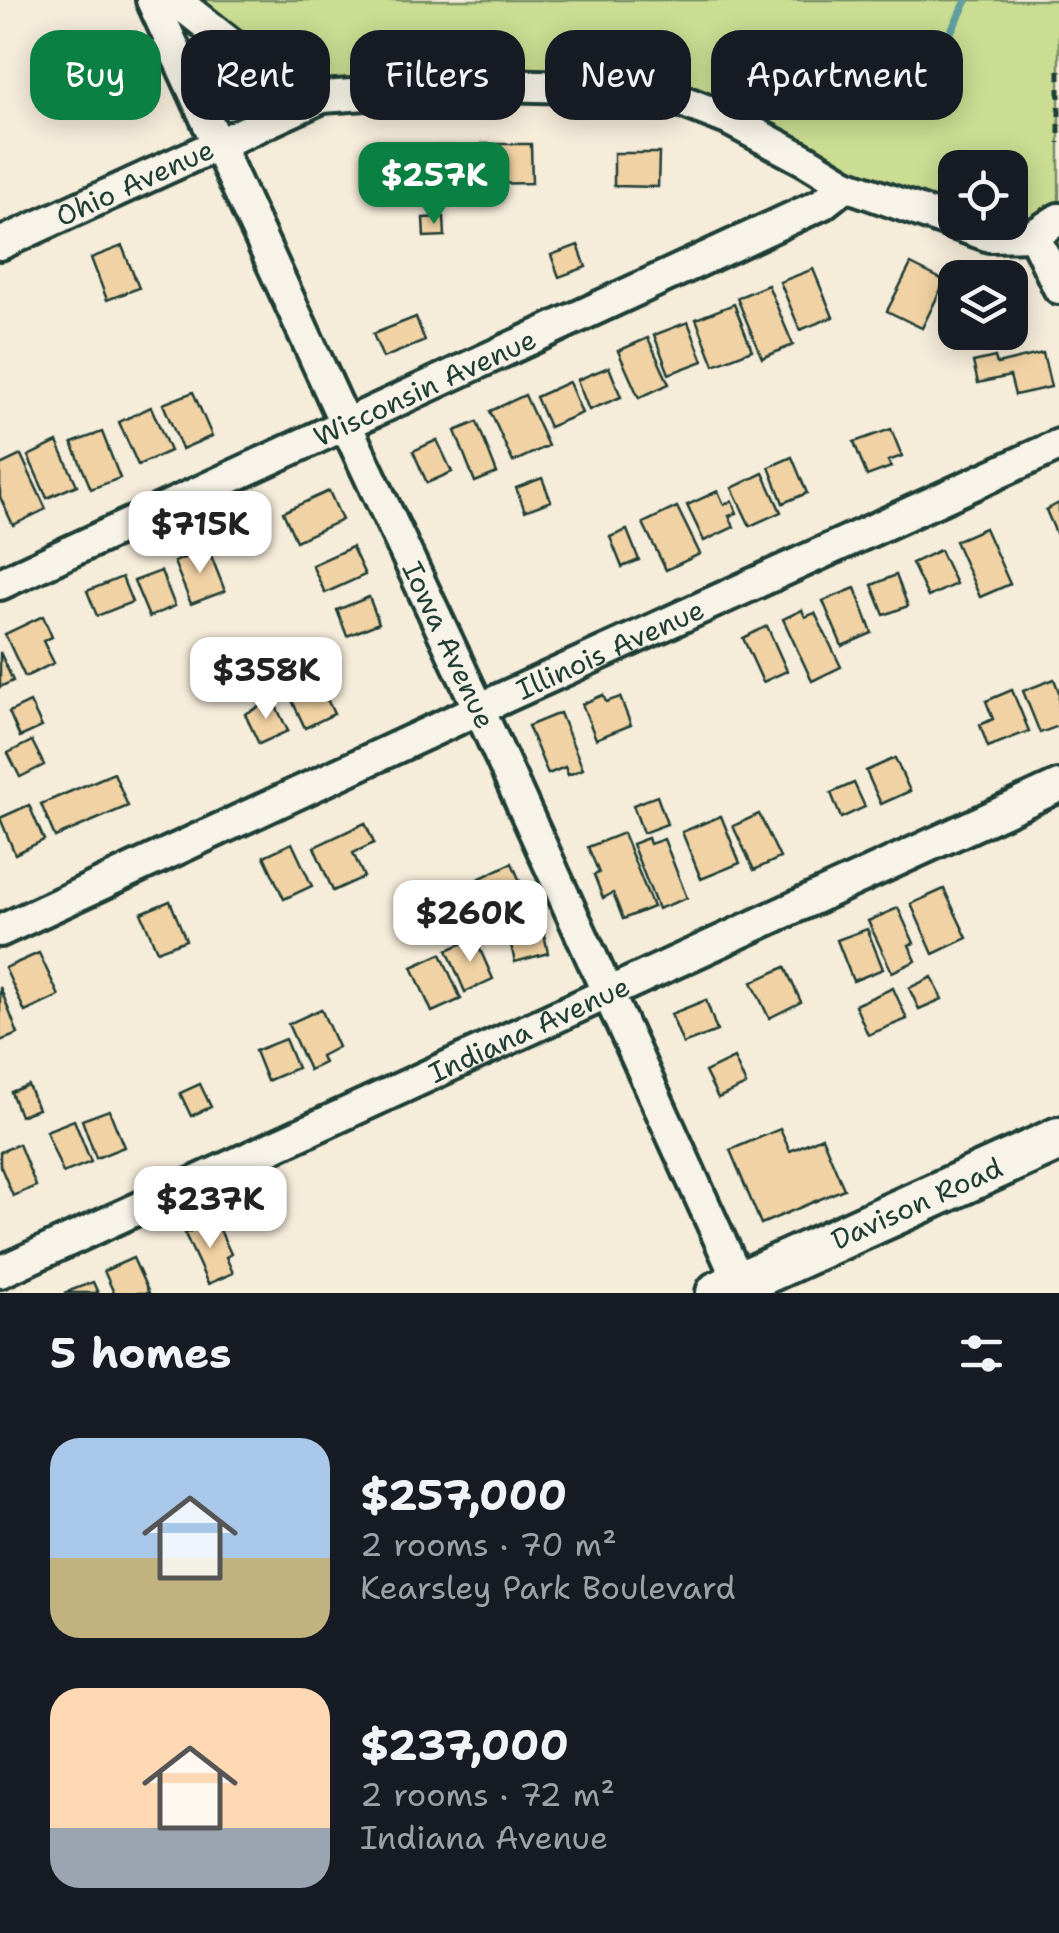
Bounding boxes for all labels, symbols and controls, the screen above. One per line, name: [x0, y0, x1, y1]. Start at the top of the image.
chip: Buy: [30, 30, 161, 120]
chip: Rent: [181, 30, 330, 120]
chip: Filters: [350, 30, 525, 120]
chip: New: [545, 30, 691, 120]
chip: Apartment: [711, 30, 963, 120]
street label: Ohio Avenue: [49, 130, 220, 235]
pin: $257K: [364, 142, 504, 227]
map controls: [938, 150, 1028, 350]
button: locate: [938, 150, 1028, 240]
text: $257K: [380, 153, 488, 196]
button: layers: [938, 260, 1028, 350]
street label: Wisconsin Avenue: [307, 320, 542, 455]
pin: $715K: [130, 491, 270, 576]
text: $715K: [151, 502, 249, 545]
street label: Iowa Avenue: [393, 555, 504, 735]
street label: Illinois Avenue: [510, 590, 710, 708]
pin: $358K: [196, 637, 336, 722]
text: $358K: [212, 648, 320, 691]
pin: $260K: [400, 880, 540, 965]
text: $260K: [415, 891, 525, 934]
street label: Indiana Avenue: [422, 967, 636, 1092]
street label: Davison Road: [825, 1148, 1008, 1258]
pin: $237K: [140, 1166, 280, 1251]
text: $237K: [156, 1177, 264, 1220]
text: 5 homes: [50, 1325, 231, 1381]
icon: filters: [954, 1326, 1009, 1381]
text: $257,000: [360, 1467, 567, 1523]
icon: home: [130, 1478, 250, 1598]
text: 2 rooms · 70 m²: [360, 1523, 617, 1566]
text: Kearsley Park Boulevard: [360, 1566, 736, 1609]
text: $237,000: [360, 1717, 569, 1773]
icon: home: [130, 1728, 250, 1848]
text: 2 rooms · 72 m²: [360, 1773, 615, 1816]
text: Indiana Avenue: [360, 1816, 608, 1859]

